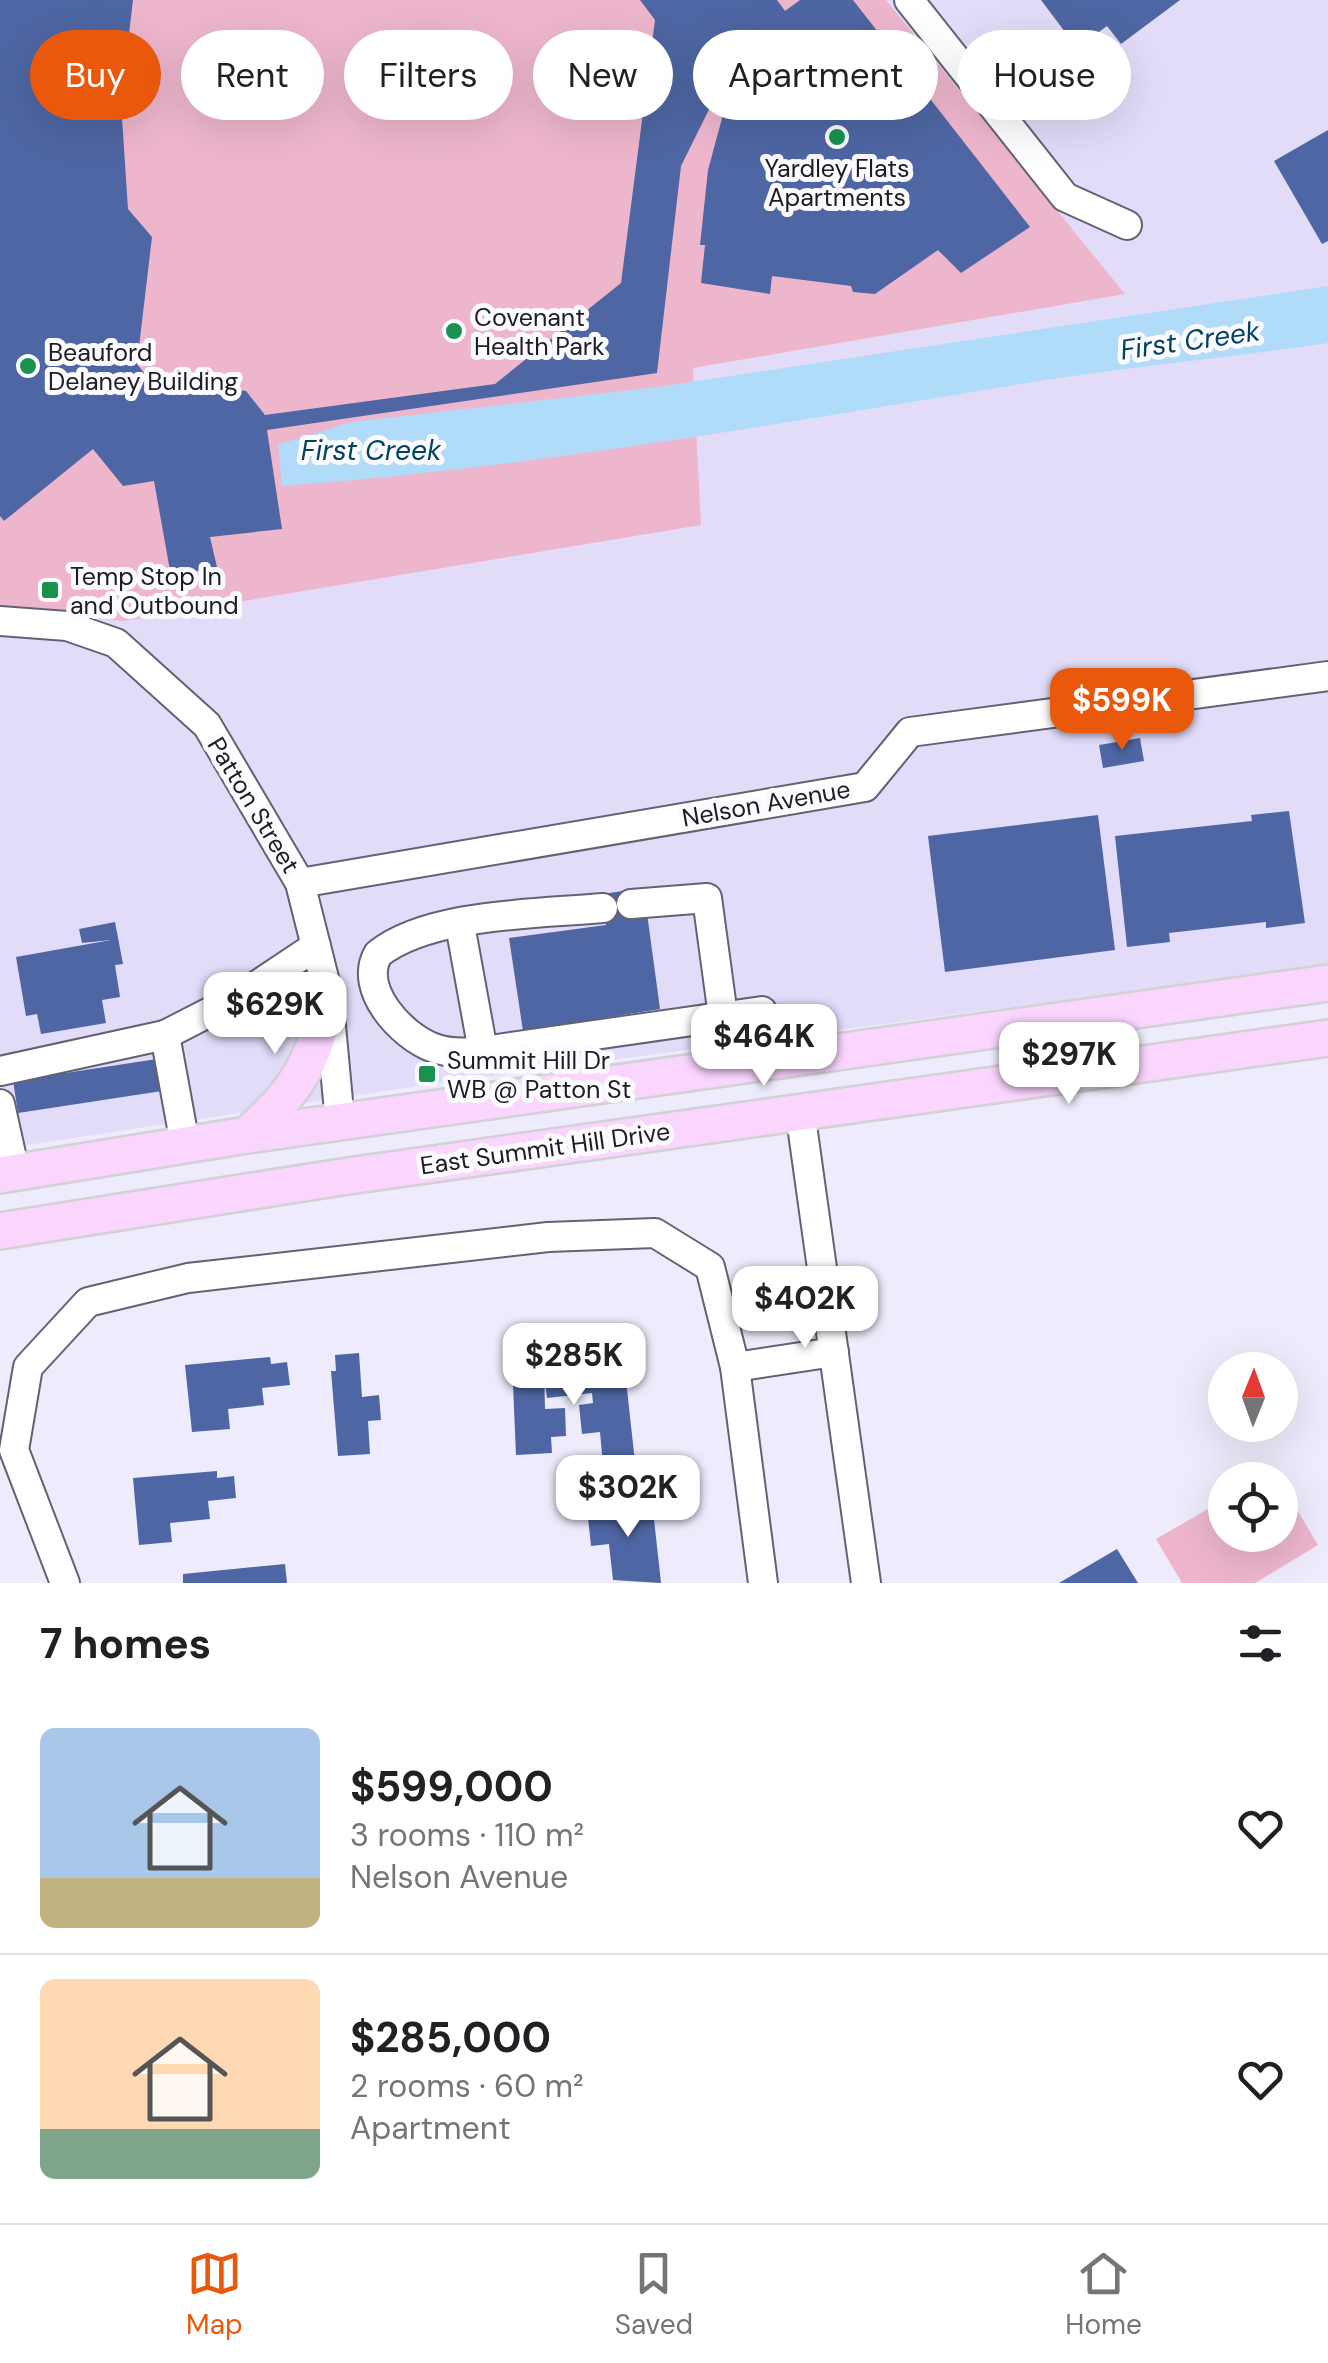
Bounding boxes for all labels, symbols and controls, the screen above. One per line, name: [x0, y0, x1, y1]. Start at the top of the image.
chip: Buy: [30, 30, 161, 120]
chip: Rent: [181, 30, 324, 120]
chip: Filters: [344, 30, 513, 120]
chip: New: [533, 30, 673, 120]
chip: Apartment: [693, 30, 938, 120]
chip: House: [958, 30, 1131, 120]
marker: Yardley Flats Apartments: [826, 126, 848, 148]
place label: Yardley Flats Apartments: [764, 152, 910, 214]
place label: Covenant Health Park: [474, 301, 605, 363]
water label: First Creek: [1118, 312, 1263, 369]
marker: Covenant Health Park: [443, 320, 465, 342]
place label: Beauford Delaney Building: [48, 336, 238, 398]
marker: Beauford Delaney Building: [17, 355, 39, 377]
water label: First Creek: [301, 432, 442, 469]
place label: Temp Stop In and Outbound: [70, 560, 239, 622]
marker: Temp Stop In and Outbound: [39, 579, 61, 601]
pin: $599K: [1052, 668, 1192, 753]
text: $599K: [1072, 679, 1172, 721]
street label: Patton Street: [200, 731, 307, 879]
street label: Nelson Avenue: [679, 772, 853, 835]
pin: $629K: [205, 972, 345, 1057]
text: $629K: [226, 983, 324, 1025]
pin: $464K: [694, 1004, 834, 1089]
text: $464K: [713, 1015, 815, 1057]
pin: $297K: [999, 1022, 1139, 1107]
text: $297K: [1021, 1033, 1117, 1075]
place label: Summit Hill Dr WB @ Patton St: [447, 1044, 631, 1106]
marker: Summit Hill Dr WB @ Patton St: [416, 1063, 438, 1085]
street label: East Summit Hill Drive: [418, 1115, 672, 1182]
pin: $402K: [735, 1266, 875, 1351]
text: $402K: [754, 1277, 856, 1319]
pin: $285K: [504, 1323, 644, 1408]
text: $285K: [525, 1334, 623, 1376]
north arrow: [1208, 1352, 1298, 1442]
map controls: [1208, 1352, 1298, 1552]
pin: $302K: [558, 1455, 698, 1540]
button: locate: [1208, 1462, 1298, 1552]
text: $302K: [578, 1466, 678, 1508]
text: 7 homes: [40, 1616, 211, 1671]
icon: filters: [1233, 1616, 1288, 1671]
text: $599,000: [350, 1759, 553, 1814]
icon: home: [120, 1768, 240, 1888]
icon: heart: [1233, 1801, 1288, 1856]
text: 3 rooms · 110 m²: [350, 1814, 584, 1856]
text: Nelson Avenue: [350, 1856, 568, 1898]
text: $285,000: [350, 2010, 551, 2065]
icon: home: [120, 2019, 240, 2139]
icon: heart: [1233, 2052, 1288, 2107]
text: 2 rooms · 60 m²: [350, 2065, 584, 2107]
text: Apartment: [350, 2107, 511, 2149]
tab: Map: [186, 2246, 242, 2343]
tab: Saved: [615, 2246, 693, 2343]
tab: Home: [1065, 2246, 1142, 2343]

